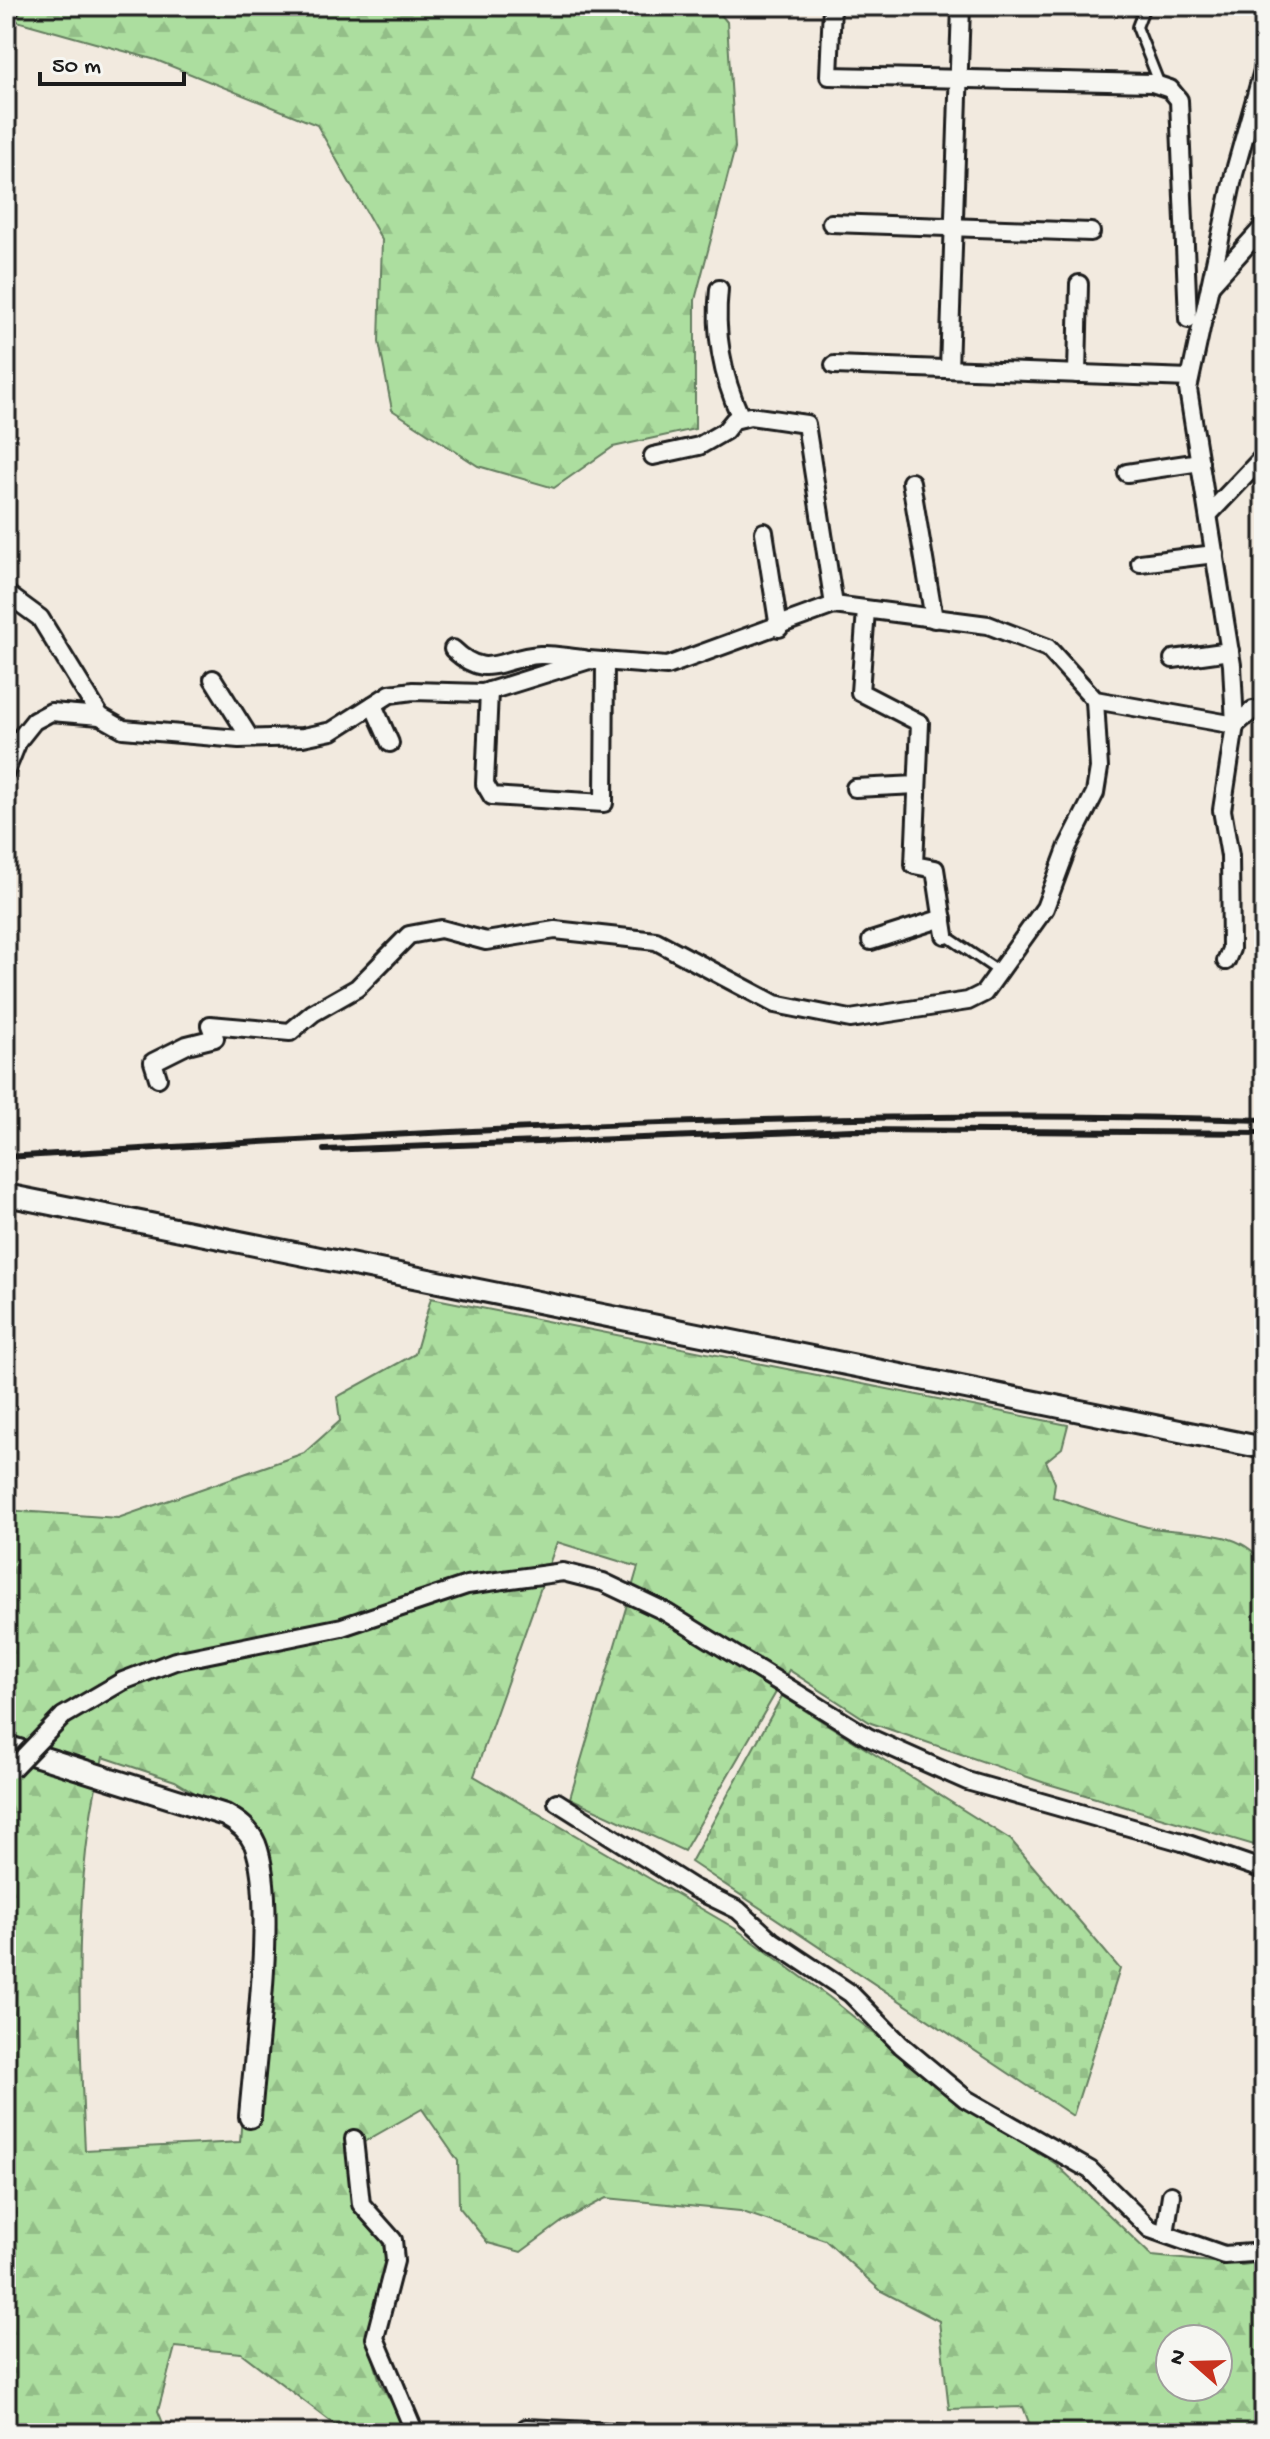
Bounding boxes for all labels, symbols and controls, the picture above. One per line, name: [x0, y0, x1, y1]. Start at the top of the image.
scale bar: [40, 36, 184, 86]
text: 50 m: [52, 53, 101, 82]
north arrow: [1154, 2323, 1234, 2403]
text: N: [1164, 2346, 1194, 2369]

